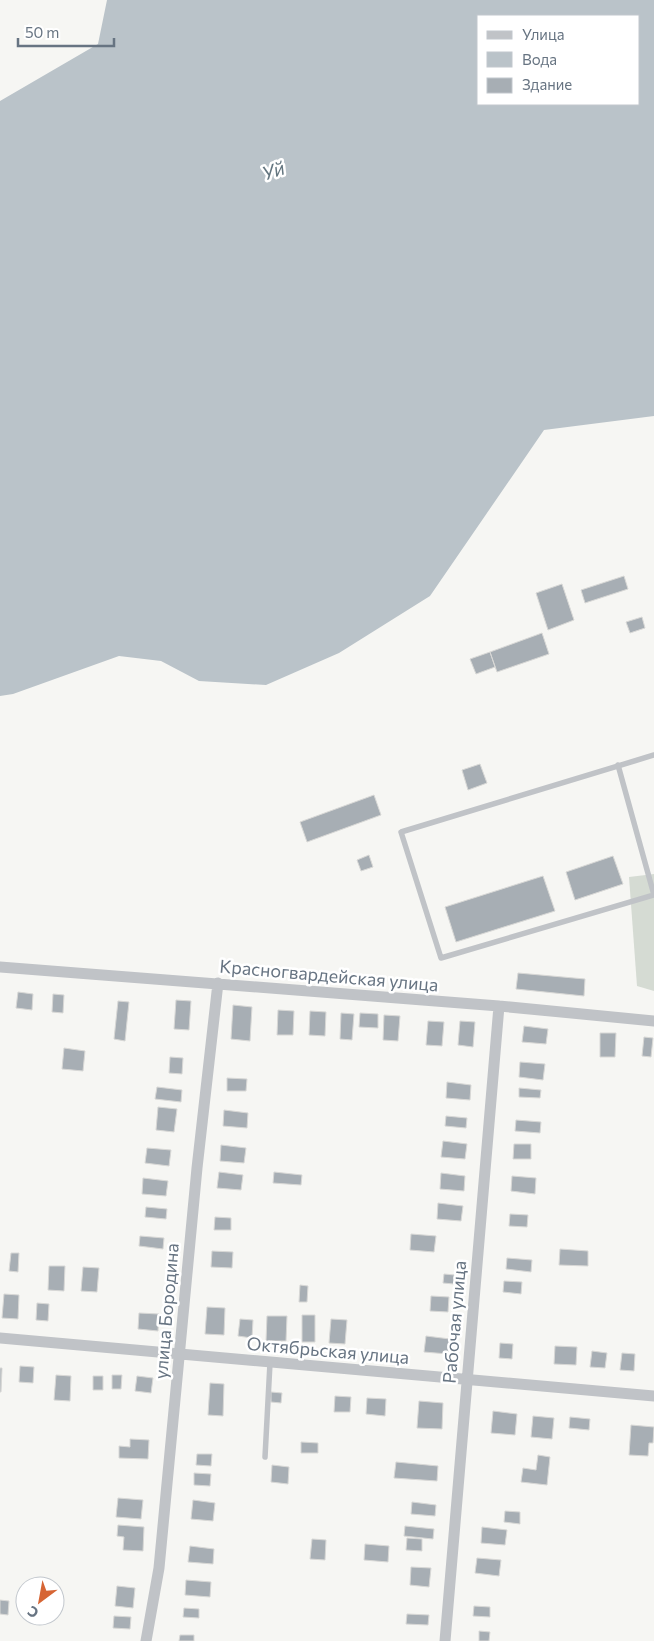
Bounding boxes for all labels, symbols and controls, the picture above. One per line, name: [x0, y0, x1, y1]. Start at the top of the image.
scale bar: [18, 15, 114, 47]
legend: [477, 15, 639, 105]
text: 50 m: [25, 23, 59, 41]
text: Улица: [522, 25, 564, 43]
text: Вода: [522, 50, 557, 68]
text: Здание: [522, 75, 572, 93]
water label: Уй: [259, 156, 287, 184]
street label: Красногвардейская улица: [219, 954, 439, 996]
street label: улица Бородина: [149, 1242, 183, 1380]
street label: Рабочая улица: [438, 1260, 470, 1384]
street label: Октябрьская улица: [246, 1332, 410, 1368]
north arrow: [15, 1576, 65, 1626]
text: С: [24, 1603, 41, 1622]

